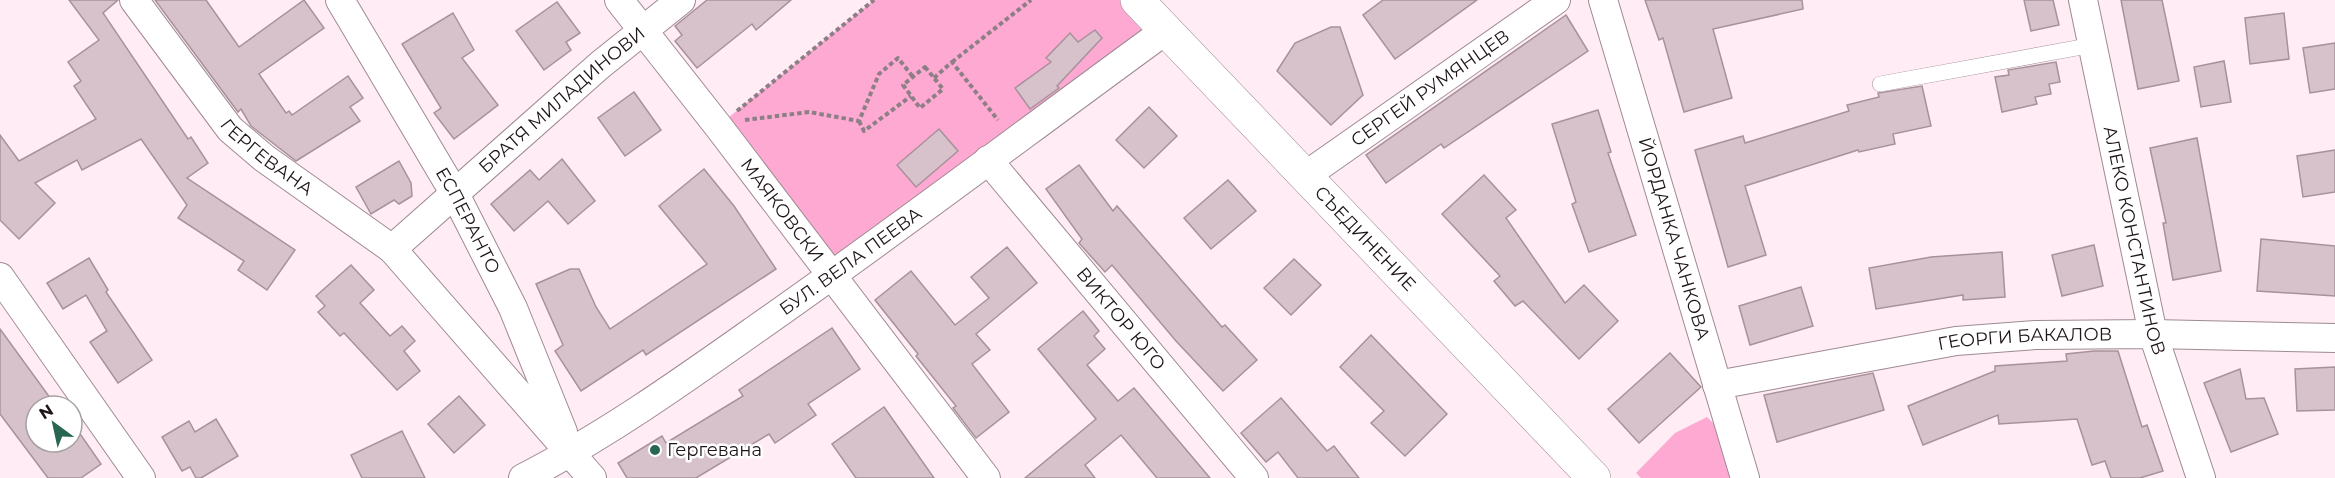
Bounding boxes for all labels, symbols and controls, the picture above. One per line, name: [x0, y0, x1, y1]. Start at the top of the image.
street label: БРАТЯ МИЛАДИНОВИ: [474, 22, 650, 178]
street label: СЕРГЕЙ РУМЯНЦЕВ: [1347, 25, 1514, 151]
street label: ГЕРГЕВАНА: [215, 115, 318, 201]
street label: АЛЕКО КОНСТАНТИНОВ: [2099, 124, 2170, 358]
street label: ЙОРДАНКА ЧАНКОВА: [1633, 135, 1715, 343]
street label: МАЯКОВСКИ: [736, 154, 828, 266]
street label: ЕСПЕРАНТО: [431, 163, 505, 278]
street label: СЪЕДИНЕНИЕ: [1310, 182, 1420, 296]
street label: БУЛ. ВЕЛА ПЕЕВА: [775, 202, 927, 320]
street label: ВИКТОР ЮГО: [1072, 263, 1170, 375]
street label: ГЕОРГИ БАКАЛОВ: [1936, 323, 2112, 355]
north arrow: [24, 394, 84, 454]
text: N: [36, 400, 57, 423]
place label: Гергевана: [667, 439, 762, 461]
marker: Гергевана: [648, 443, 662, 457]

